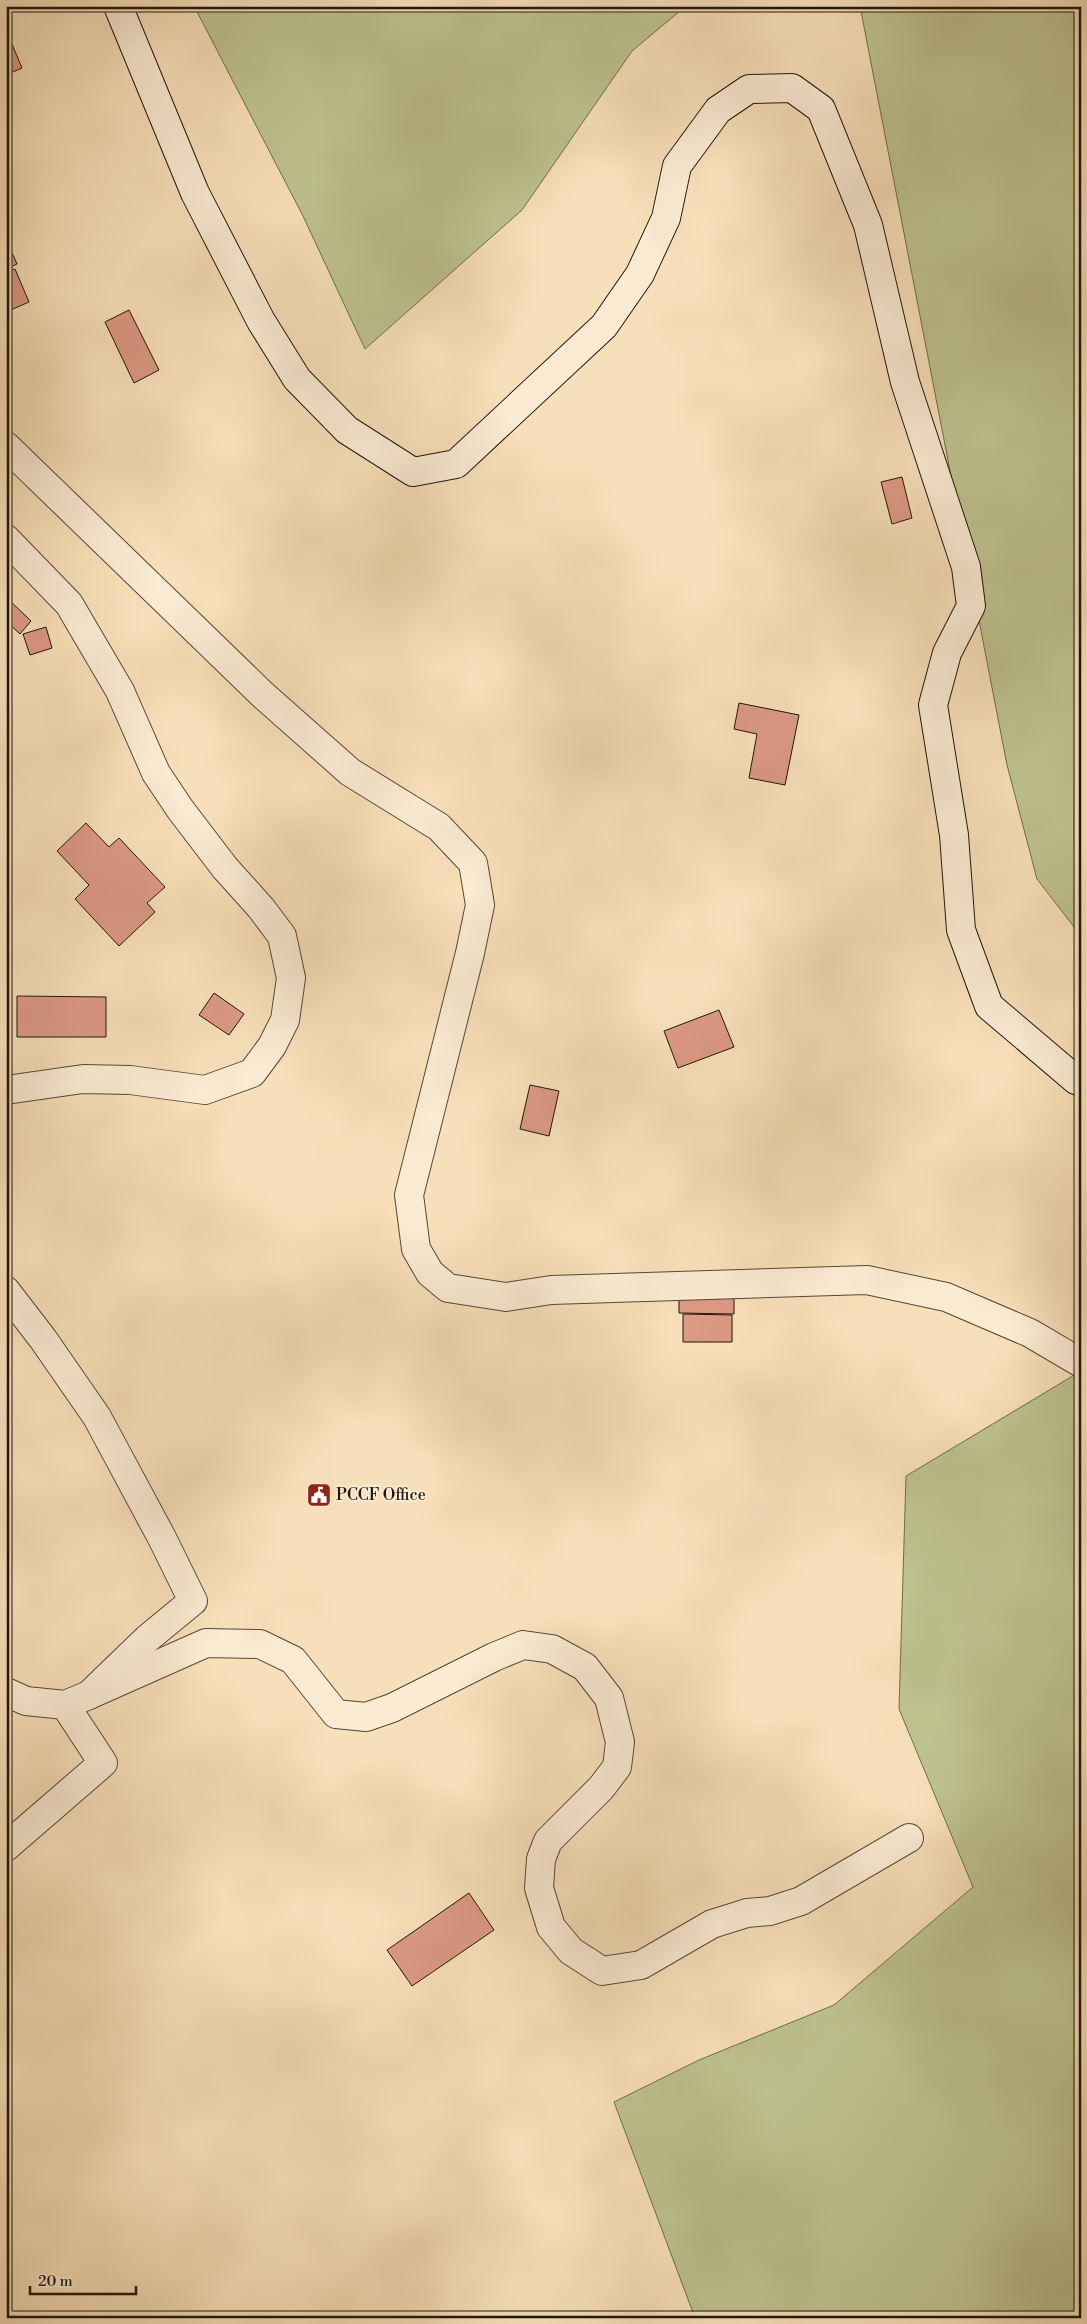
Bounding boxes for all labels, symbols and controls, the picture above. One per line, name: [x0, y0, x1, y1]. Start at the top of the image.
public building icon: PCCF Office: [306, 1482, 332, 1508]
place label: PCCF Office: [336, 1485, 426, 1505]
scale bar: [30, 2264, 136, 2296]
text: 20 m: [38, 2272, 73, 2291]

